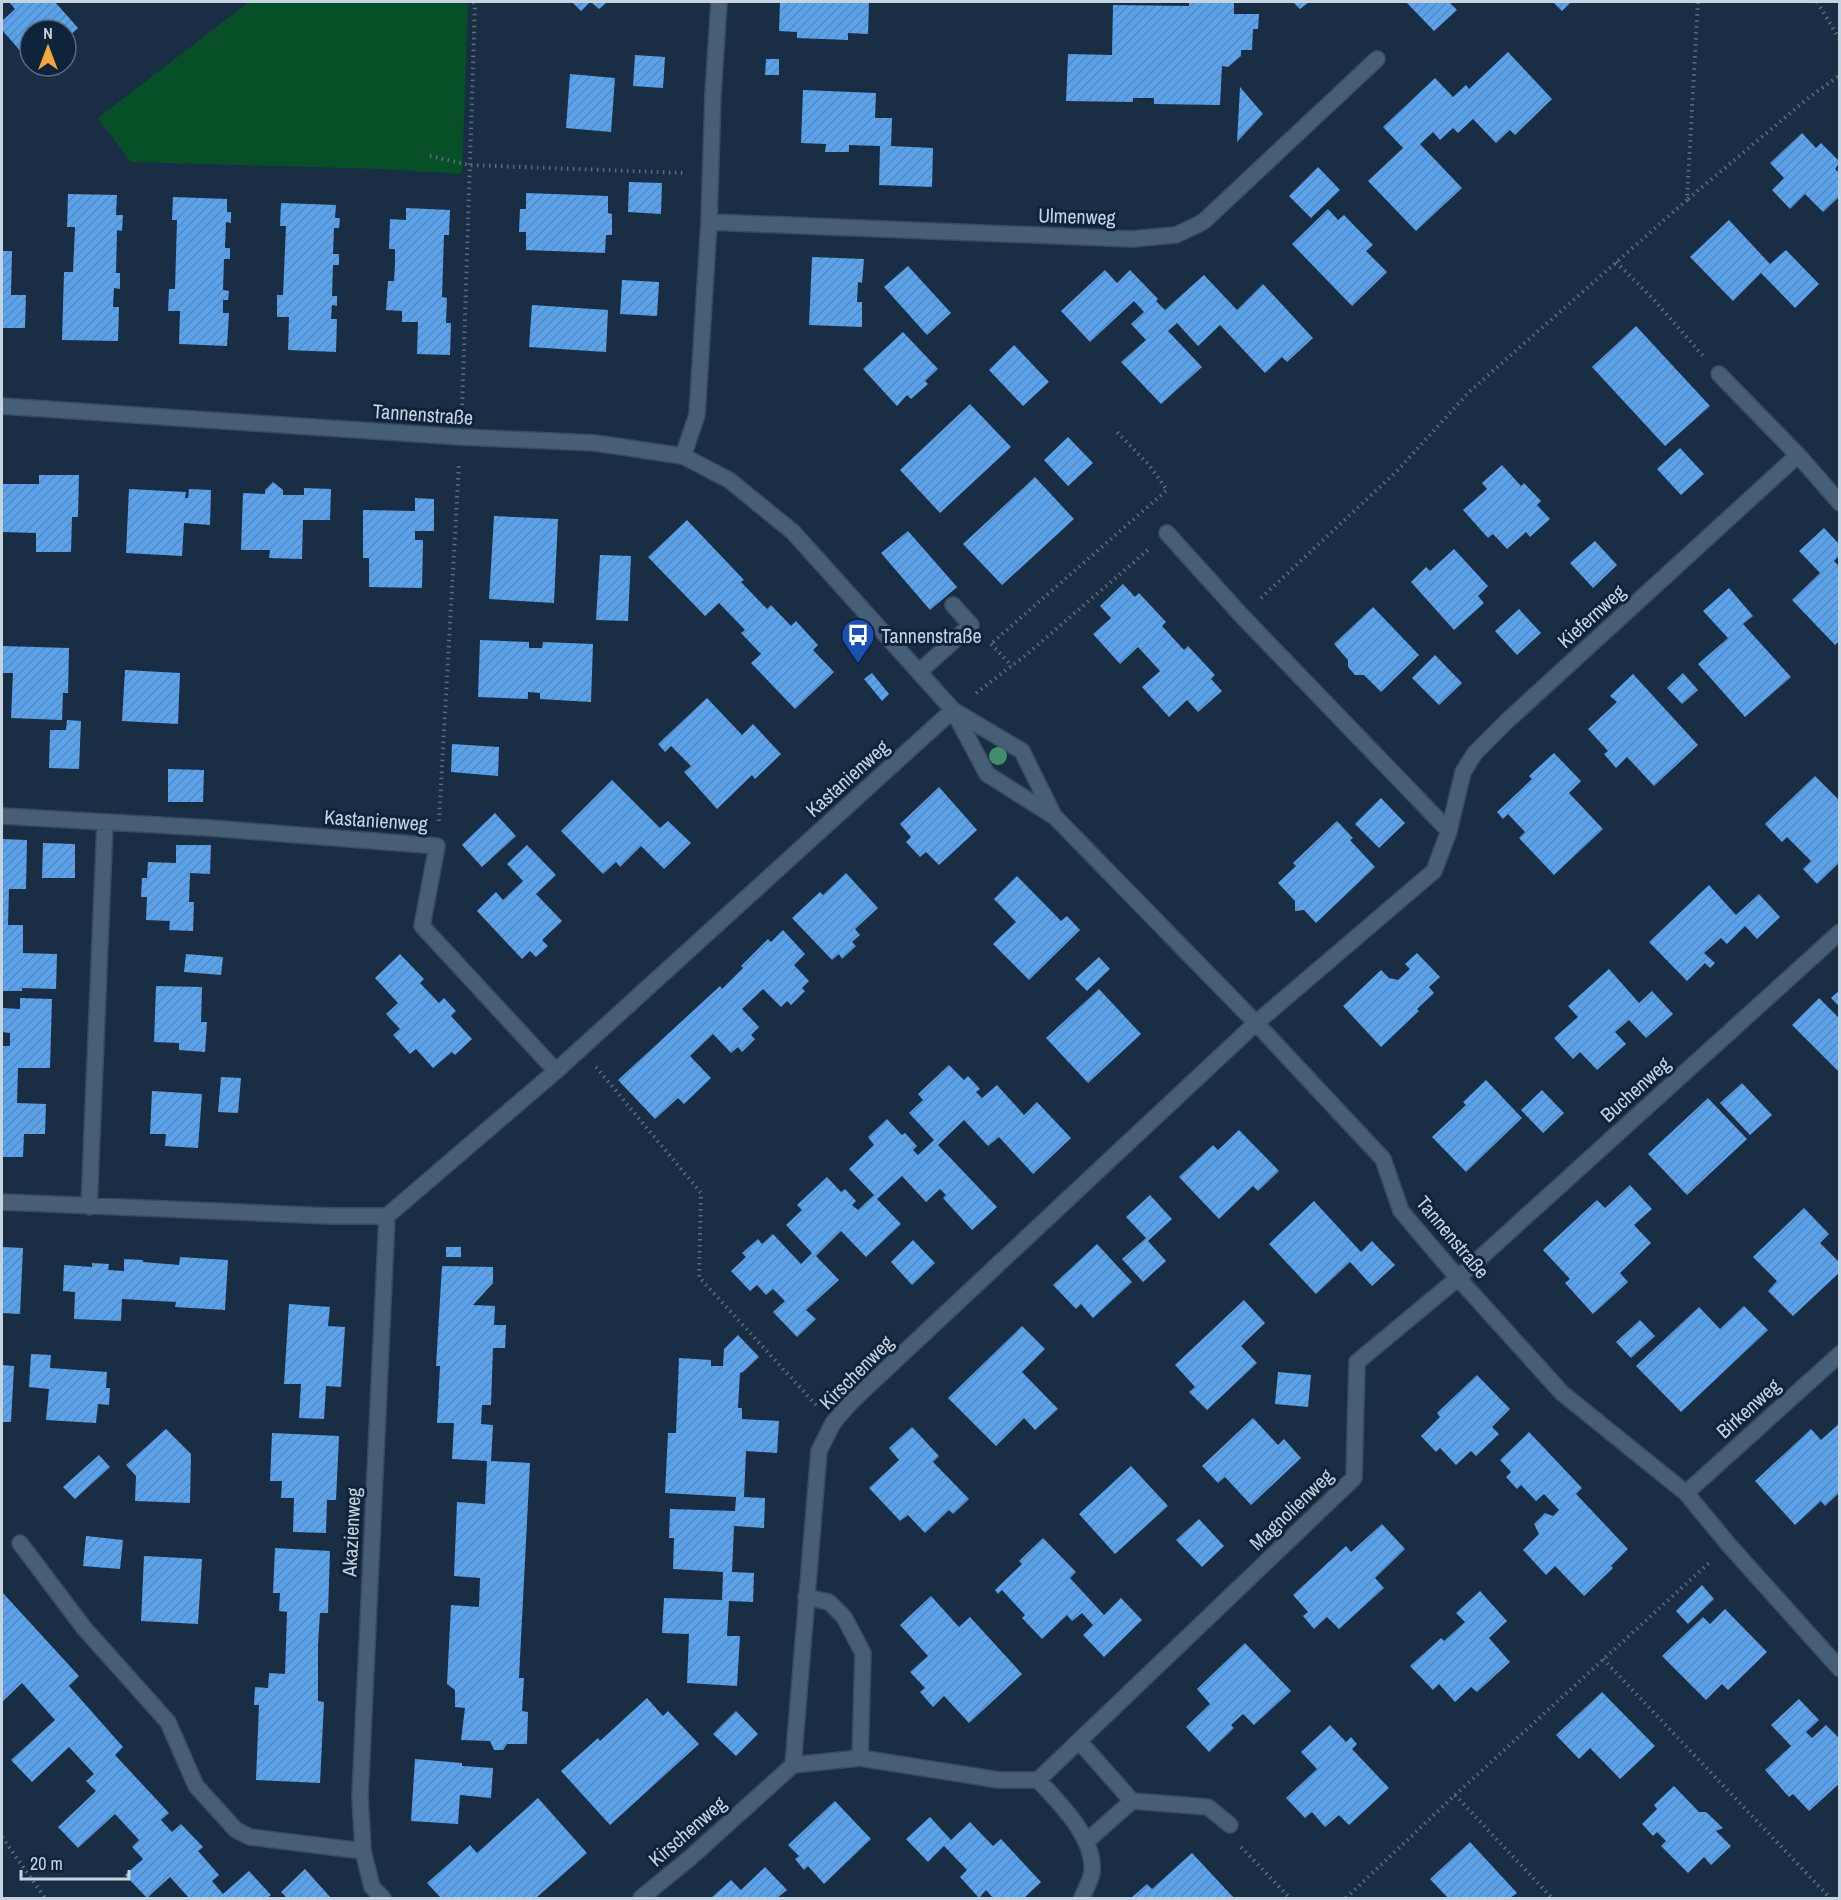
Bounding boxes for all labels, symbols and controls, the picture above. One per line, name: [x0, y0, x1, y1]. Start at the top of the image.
north arrow: [18, 18, 78, 78]
text: N: [43, 22, 53, 44]
street label: Ulmenweg: [1038, 201, 1116, 231]
street label: Tannenstraße: [372, 397, 474, 431]
street label: Kiefernweg: [1551, 578, 1631, 654]
bus stop icon: Tannenstraße: [840, 617, 876, 664]
place label: Tannenstraße: [881, 622, 982, 649]
street label: Kastanienweg: [799, 733, 895, 823]
street label: Kastanienweg: [323, 803, 429, 837]
street label: Buchenweg: [1594, 1050, 1676, 1128]
street label: Tannenstraße: [1410, 1190, 1496, 1284]
street label: Kirschenweg: [813, 1329, 899, 1415]
street label: Birkenweg: [1710, 1372, 1786, 1444]
street label: Magnolienweg: [1243, 1462, 1339, 1556]
street label: Akazienweg: [335, 1487, 367, 1578]
street label: Kirschenweg: [642, 1790, 732, 1872]
scale bar: [21, 1843, 129, 1881]
text: 20 m: [30, 1851, 63, 1876]

